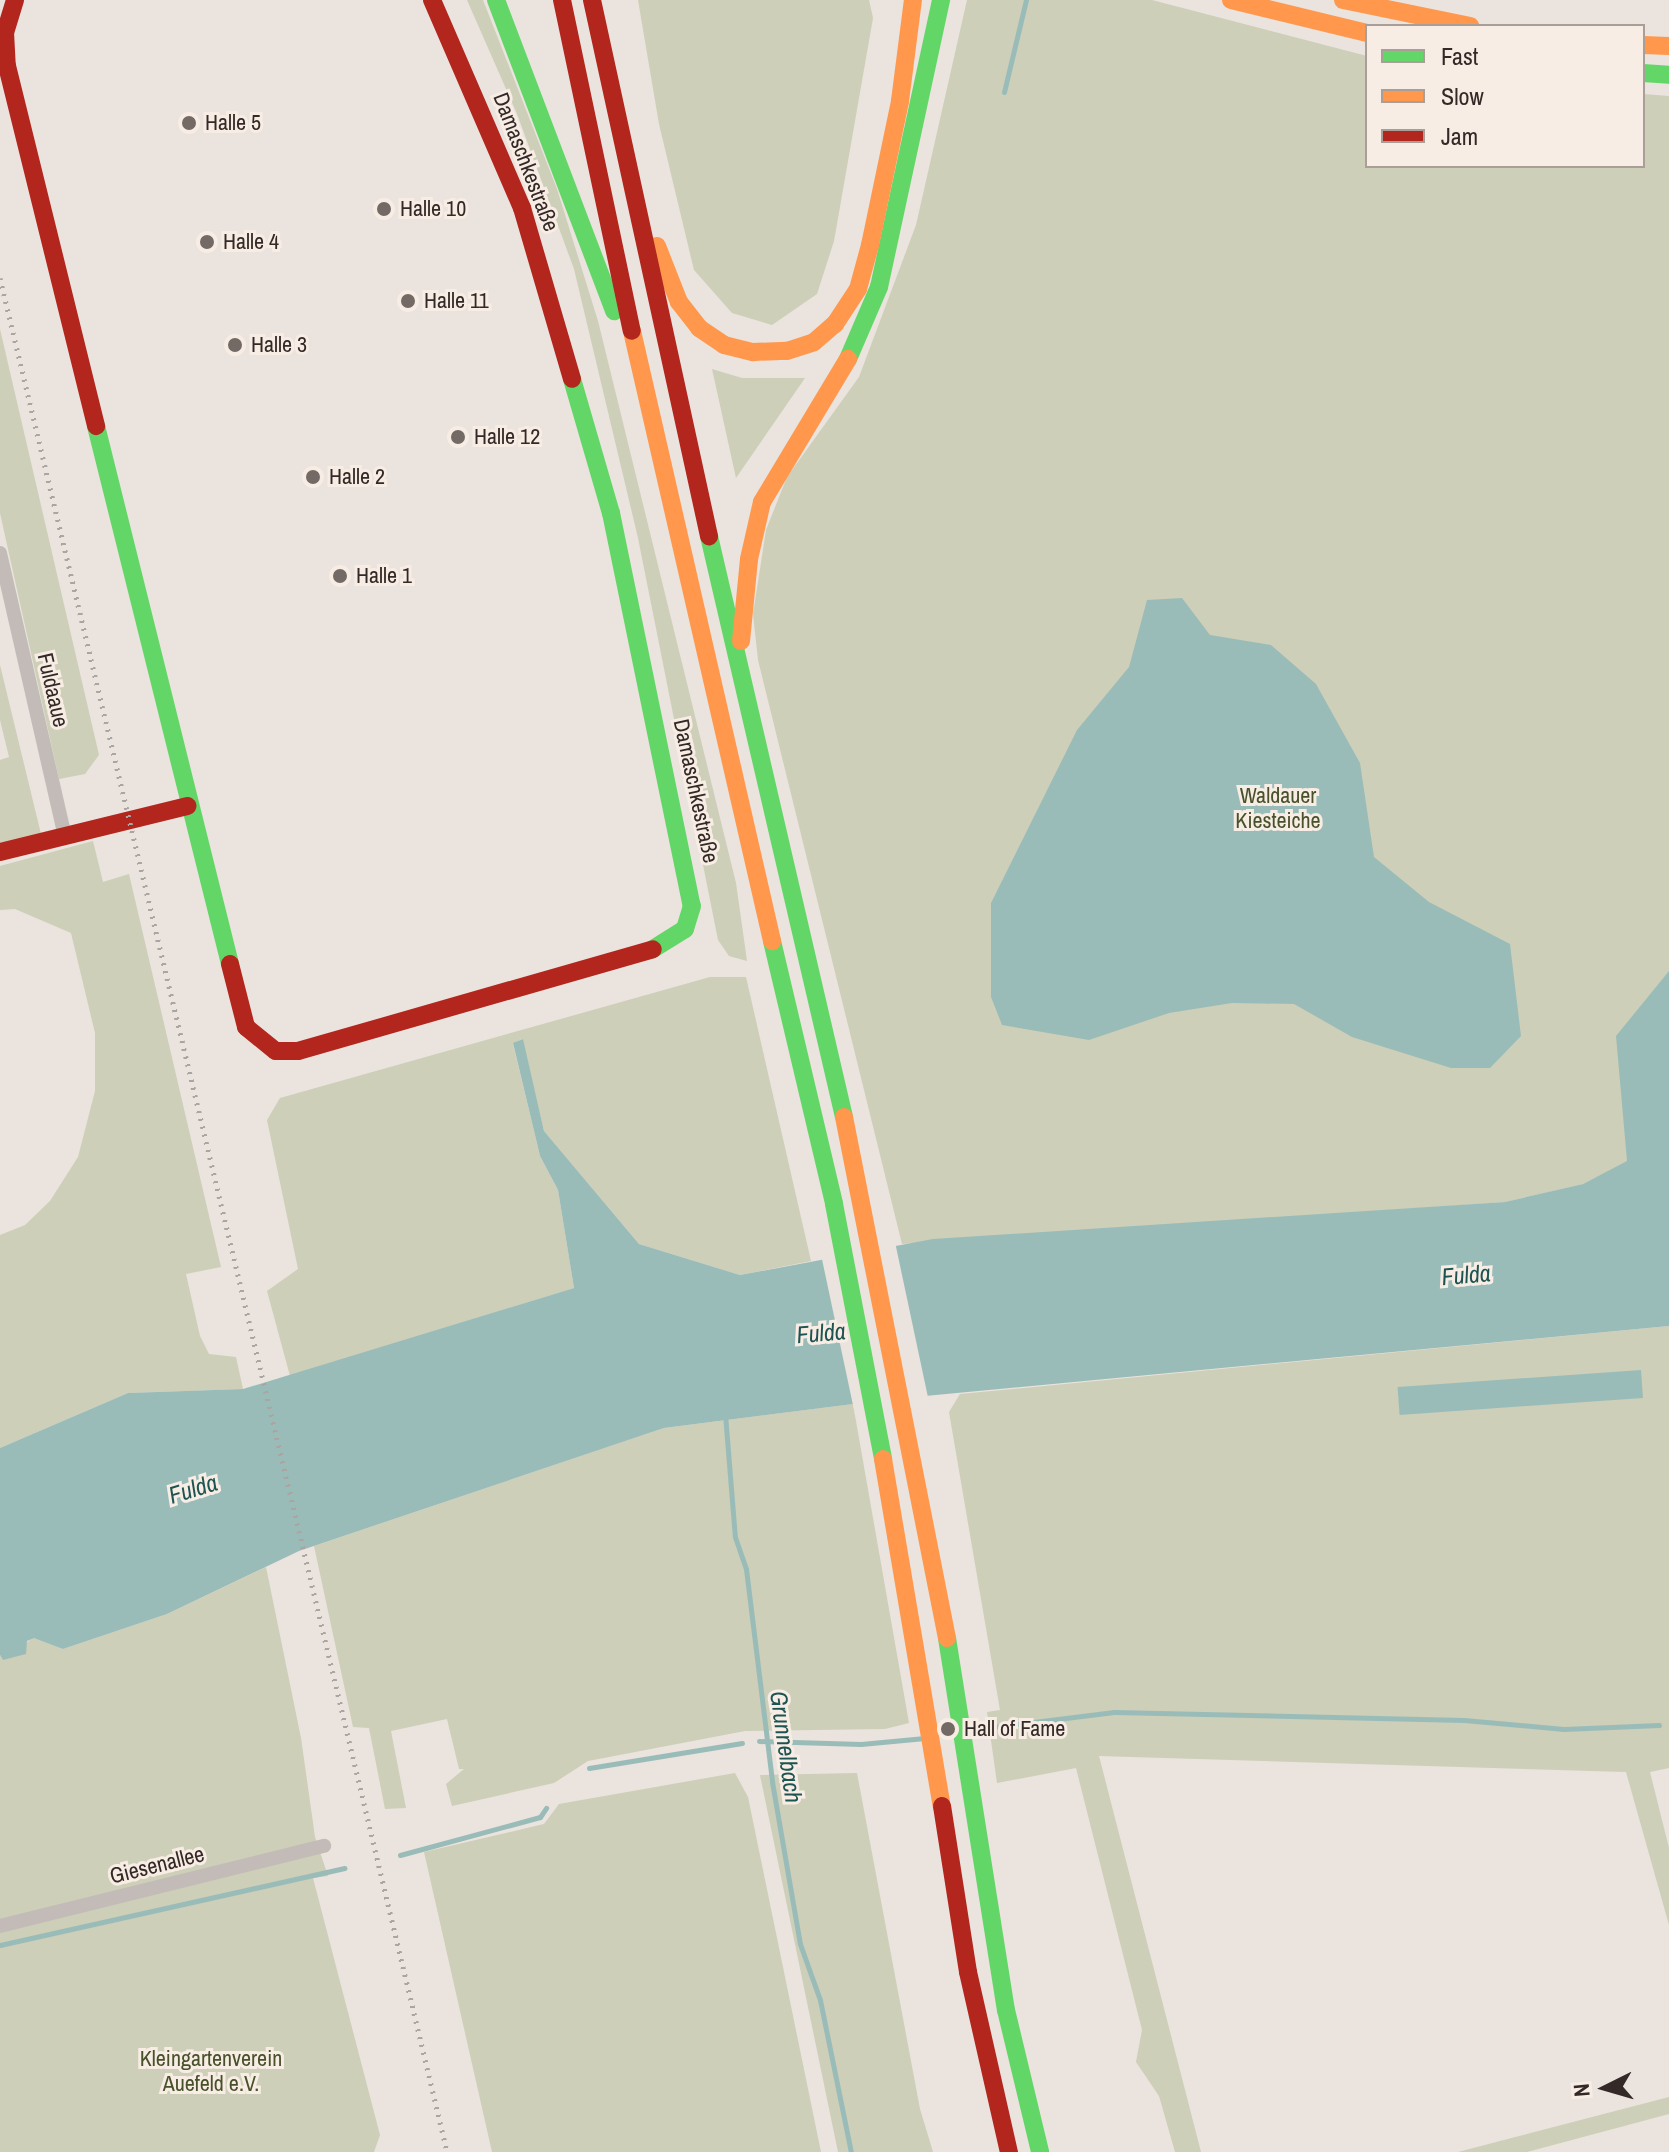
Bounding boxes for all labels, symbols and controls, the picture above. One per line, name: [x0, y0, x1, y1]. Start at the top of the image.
legend: [1365, 24, 1645, 168]
text: Fast: [1441, 40, 1478, 72]
text: Slow: [1441, 80, 1484, 112]
street label: Damaschkestraße: [487, 89, 565, 235]
place label: Halle 5: [205, 110, 261, 136]
marker: Halle 5: [180, 114, 198, 132]
text: Jam: [1441, 120, 1478, 152]
place label: Halle 10: [400, 196, 466, 222]
marker: Halle 10: [375, 200, 393, 218]
place label: Halle 4: [223, 229, 279, 255]
marker: Halle 4: [198, 233, 216, 251]
place label: Halle 11: [424, 288, 489, 314]
marker: Halle 11: [399, 292, 417, 310]
place label: Halle 3: [251, 332, 307, 358]
marker: Halle 3: [226, 336, 244, 354]
place label: Halle 12: [474, 424, 540, 450]
marker: Halle 12: [449, 428, 467, 446]
place label: Halle 2: [329, 464, 385, 490]
marker: Halle 2: [304, 468, 322, 486]
place label: Halle 1: [356, 563, 412, 589]
marker: Halle 1: [331, 567, 349, 585]
street label: Fuldaaue: [32, 650, 74, 730]
street label: Damaschkestraße: [668, 717, 724, 865]
park label: Waldauer Kiesteiche: [1235, 782, 1321, 834]
water label: Fulda: [1440, 1259, 1492, 1291]
water label: Fulda: [795, 1317, 847, 1349]
water label: Fulda: [165, 1468, 221, 1510]
water label: Grunnelbach: [764, 1689, 808, 1805]
place label: Hall of Fame: [964, 1716, 1065, 1742]
marker: Hall of Fame: [939, 1720, 957, 1738]
street label: Giesenallee: [107, 1841, 207, 1889]
park label: Kleingartenverein Auefeld e.V.: [140, 2045, 282, 2096]
north arrow: [1565, 2048, 1645, 2128]
text: N: [1566, 2082, 1597, 2098]

